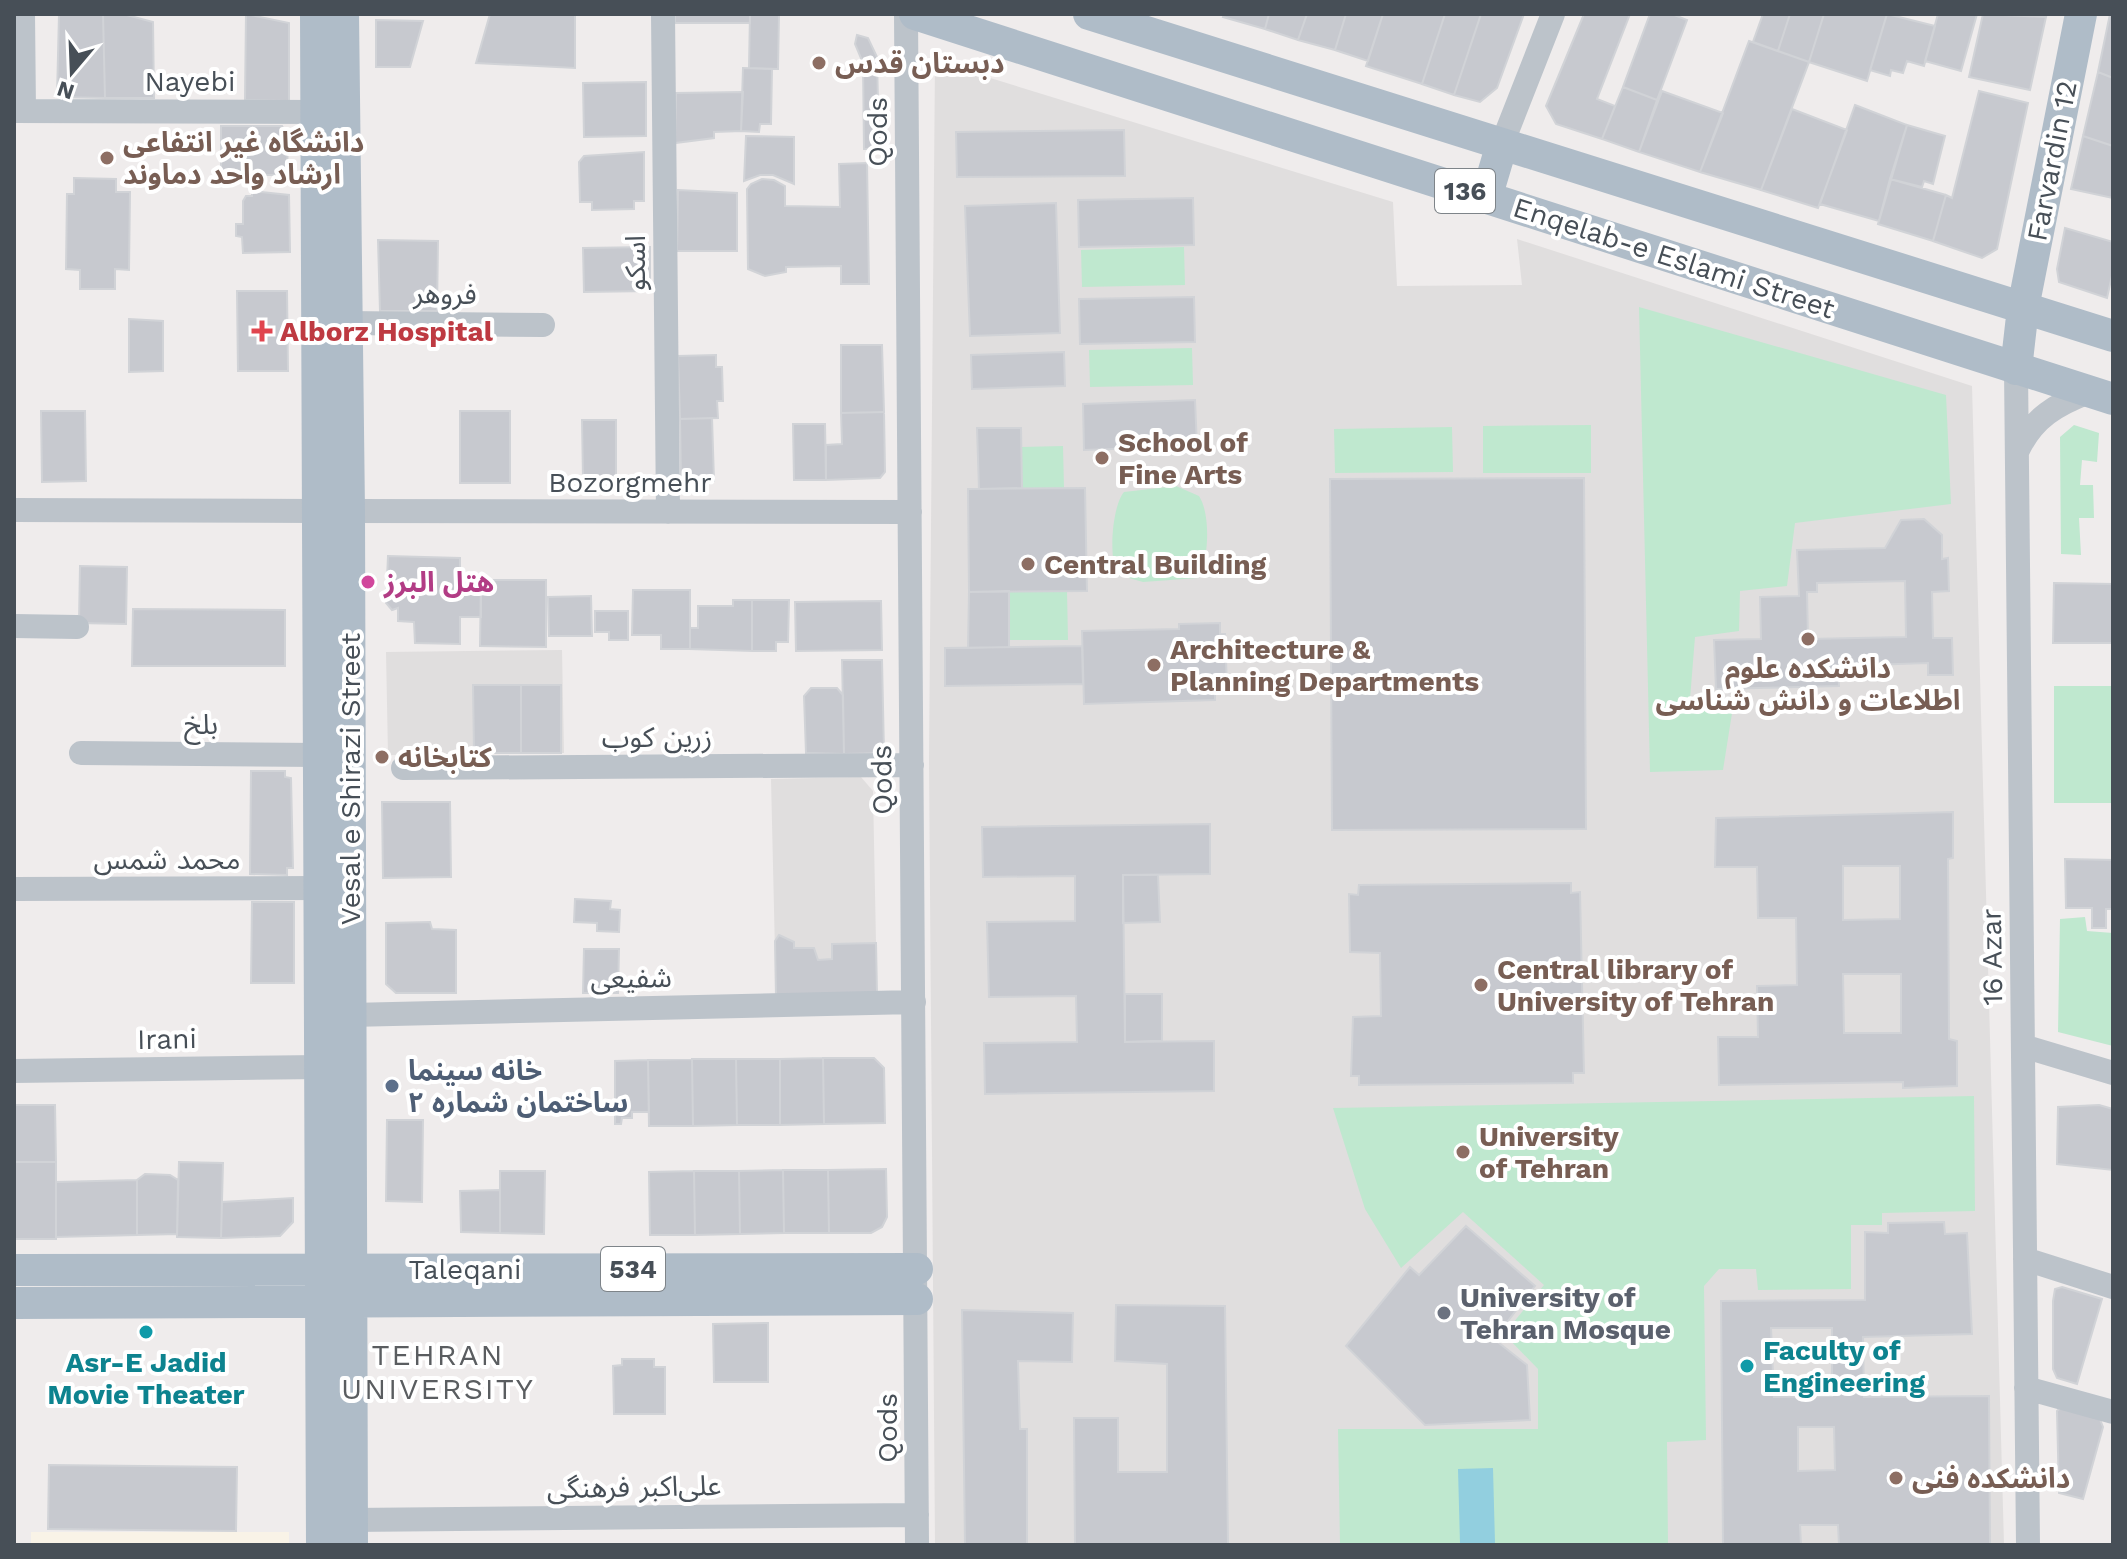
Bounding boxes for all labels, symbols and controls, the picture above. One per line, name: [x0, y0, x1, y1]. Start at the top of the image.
north arrow: [32, 32, 112, 112]
place label: دبستان قدس: [835, 47, 1005, 80]
marker: دبستان قدس: [810, 54, 828, 72]
street label: Nayebi: [144, 65, 236, 98]
text: N: [54, 76, 77, 105]
street label: Farvardin 12: [2020, 78, 2084, 244]
street label: Qods: [861, 97, 894, 167]
place label: دانشگاه غیر انتفاعی ارشاد واحد دماوند: [123, 126, 364, 191]
marker: دانشگاه غیر انتفاعی ارشاد واحد دماوند: [98, 149, 116, 167]
road number: 136: [1435, 169, 1495, 213]
street label: Enqelab-e Eslami Street: [1509, 190, 1839, 326]
street label: اسکو: [619, 235, 652, 291]
street label: فروهر: [412, 277, 477, 311]
place label: Alborz Hospital: [280, 315, 494, 348]
marker: Alborz Hospital: [251, 320, 273, 342]
place label: School of Fine Arts: [1118, 426, 1248, 491]
marker: School of Fine Arts: [1093, 449, 1111, 467]
street label: Bozorgmehr: [548, 466, 712, 499]
place label: Central Building: [1044, 548, 1267, 581]
marker: Central Building: [1019, 555, 1037, 573]
place label: هتل البرز: [383, 566, 494, 599]
marker: هتل البرز: [359, 573, 377, 591]
marker: دانشکده علوم اطلاعات و دانش شناسی: [1799, 630, 1817, 648]
street label: Vesal e Shirazi Street: [334, 633, 367, 925]
place label: Architecture & Planning Departments: [1170, 633, 1479, 698]
place label: دانشکده علوم اطلاعات و دانش شناسی: [1655, 652, 1961, 717]
marker: Architecture & Planning Departments: [1145, 656, 1163, 674]
street label: بلخ: [184, 708, 218, 745]
street label: زرین کوب: [602, 721, 712, 754]
place label: کتابخانه: [398, 741, 492, 774]
street label: Qods: [865, 745, 899, 815]
marker: کتابخانه: [373, 748, 391, 766]
street label: محمد شمس: [94, 843, 240, 876]
street label: 16 Azar: [1975, 908, 2009, 1006]
place label: Central library of University of Tehran: [1497, 953, 1774, 1018]
street label: شفیعی: [590, 961, 672, 995]
marker: Central library of University of Tehran: [1472, 976, 1490, 994]
street label: Irani: [137, 1022, 197, 1056]
place label: خانه سینما ساختمان شماره ۲: [408, 1054, 628, 1119]
marker: خانه سینما ساختمان شماره ۲: [383, 1077, 401, 1095]
place label: University of Tehran: [1479, 1120, 1619, 1185]
marker: University of Tehran: [1454, 1143, 1472, 1161]
road number: 534: [601, 1247, 665, 1291]
street label: Taleqani: [409, 1253, 521, 1286]
place label: University of Tehran Mosque: [1460, 1281, 1671, 1346]
marker: University of Tehran Mosque: [1435, 1304, 1453, 1322]
marker: Asr-E Jadid Movie Theater: [137, 1323, 155, 1341]
place label: Faculty of Engineering: [1763, 1334, 1925, 1399]
district label: TEHRAN UNIVERSITY: [341, 1337, 535, 1406]
place label: Asr-E Jadid Movie Theater: [47, 1346, 245, 1411]
marker: Faculty of Engineering: [1738, 1357, 1756, 1375]
street label: Qods: [871, 1393, 904, 1463]
place label: دانشکده فنی: [1912, 1462, 2070, 1495]
street label: علی‌اکبر فرهنگی: [546, 1469, 722, 1505]
marker: دانشکده فنی: [1887, 1469, 1905, 1487]

